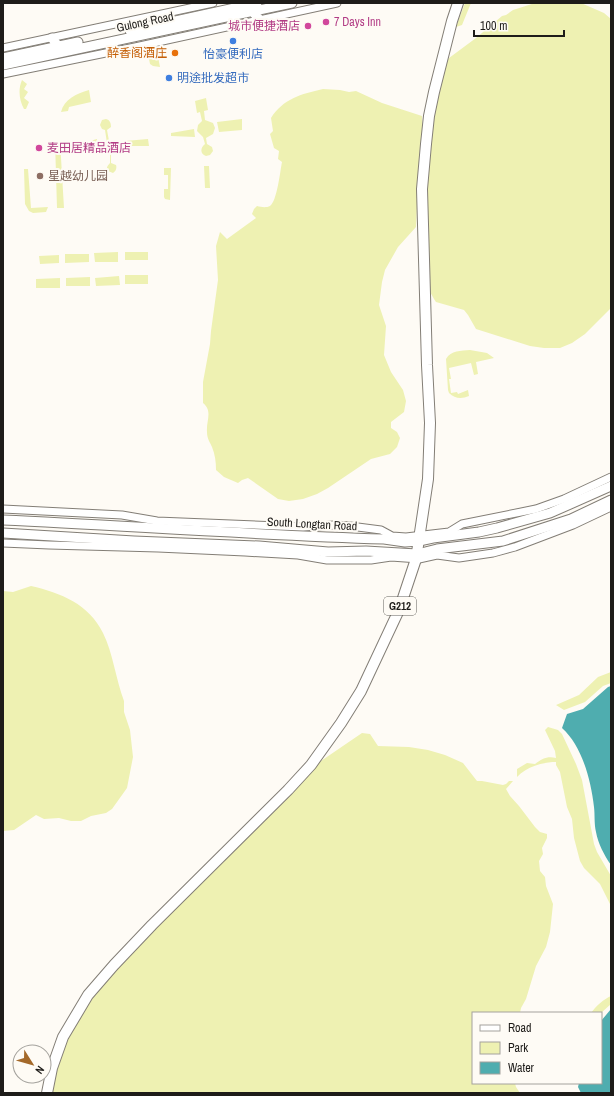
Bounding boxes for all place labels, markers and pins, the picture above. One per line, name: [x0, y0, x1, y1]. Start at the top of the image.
place label: 7 Days Inn: [334, 14, 381, 30]
marker: 7 Days Inn: [321, 17, 331, 27]
place label: 城市便捷酒店: [228, 18, 300, 34]
marker: 城市便捷酒店: [303, 21, 313, 31]
marker: 怡豪便利店: [228, 36, 238, 46]
place label: 醉香阁酒庄: [107, 45, 167, 61]
place label: 怡豪便利店: [203, 46, 263, 62]
marker: 醉香阁酒庄: [170, 48, 180, 58]
place label: 明途批发超市: [177, 70, 249, 86]
marker: 明途批发超市: [164, 73, 174, 83]
place label: 麦田居精品酒店: [47, 140, 131, 156]
marker: 麦田居精品酒店: [34, 143, 44, 153]
place label: 星越幼儿园: [48, 168, 108, 184]
marker: 星越幼儿园: [35, 171, 45, 181]

